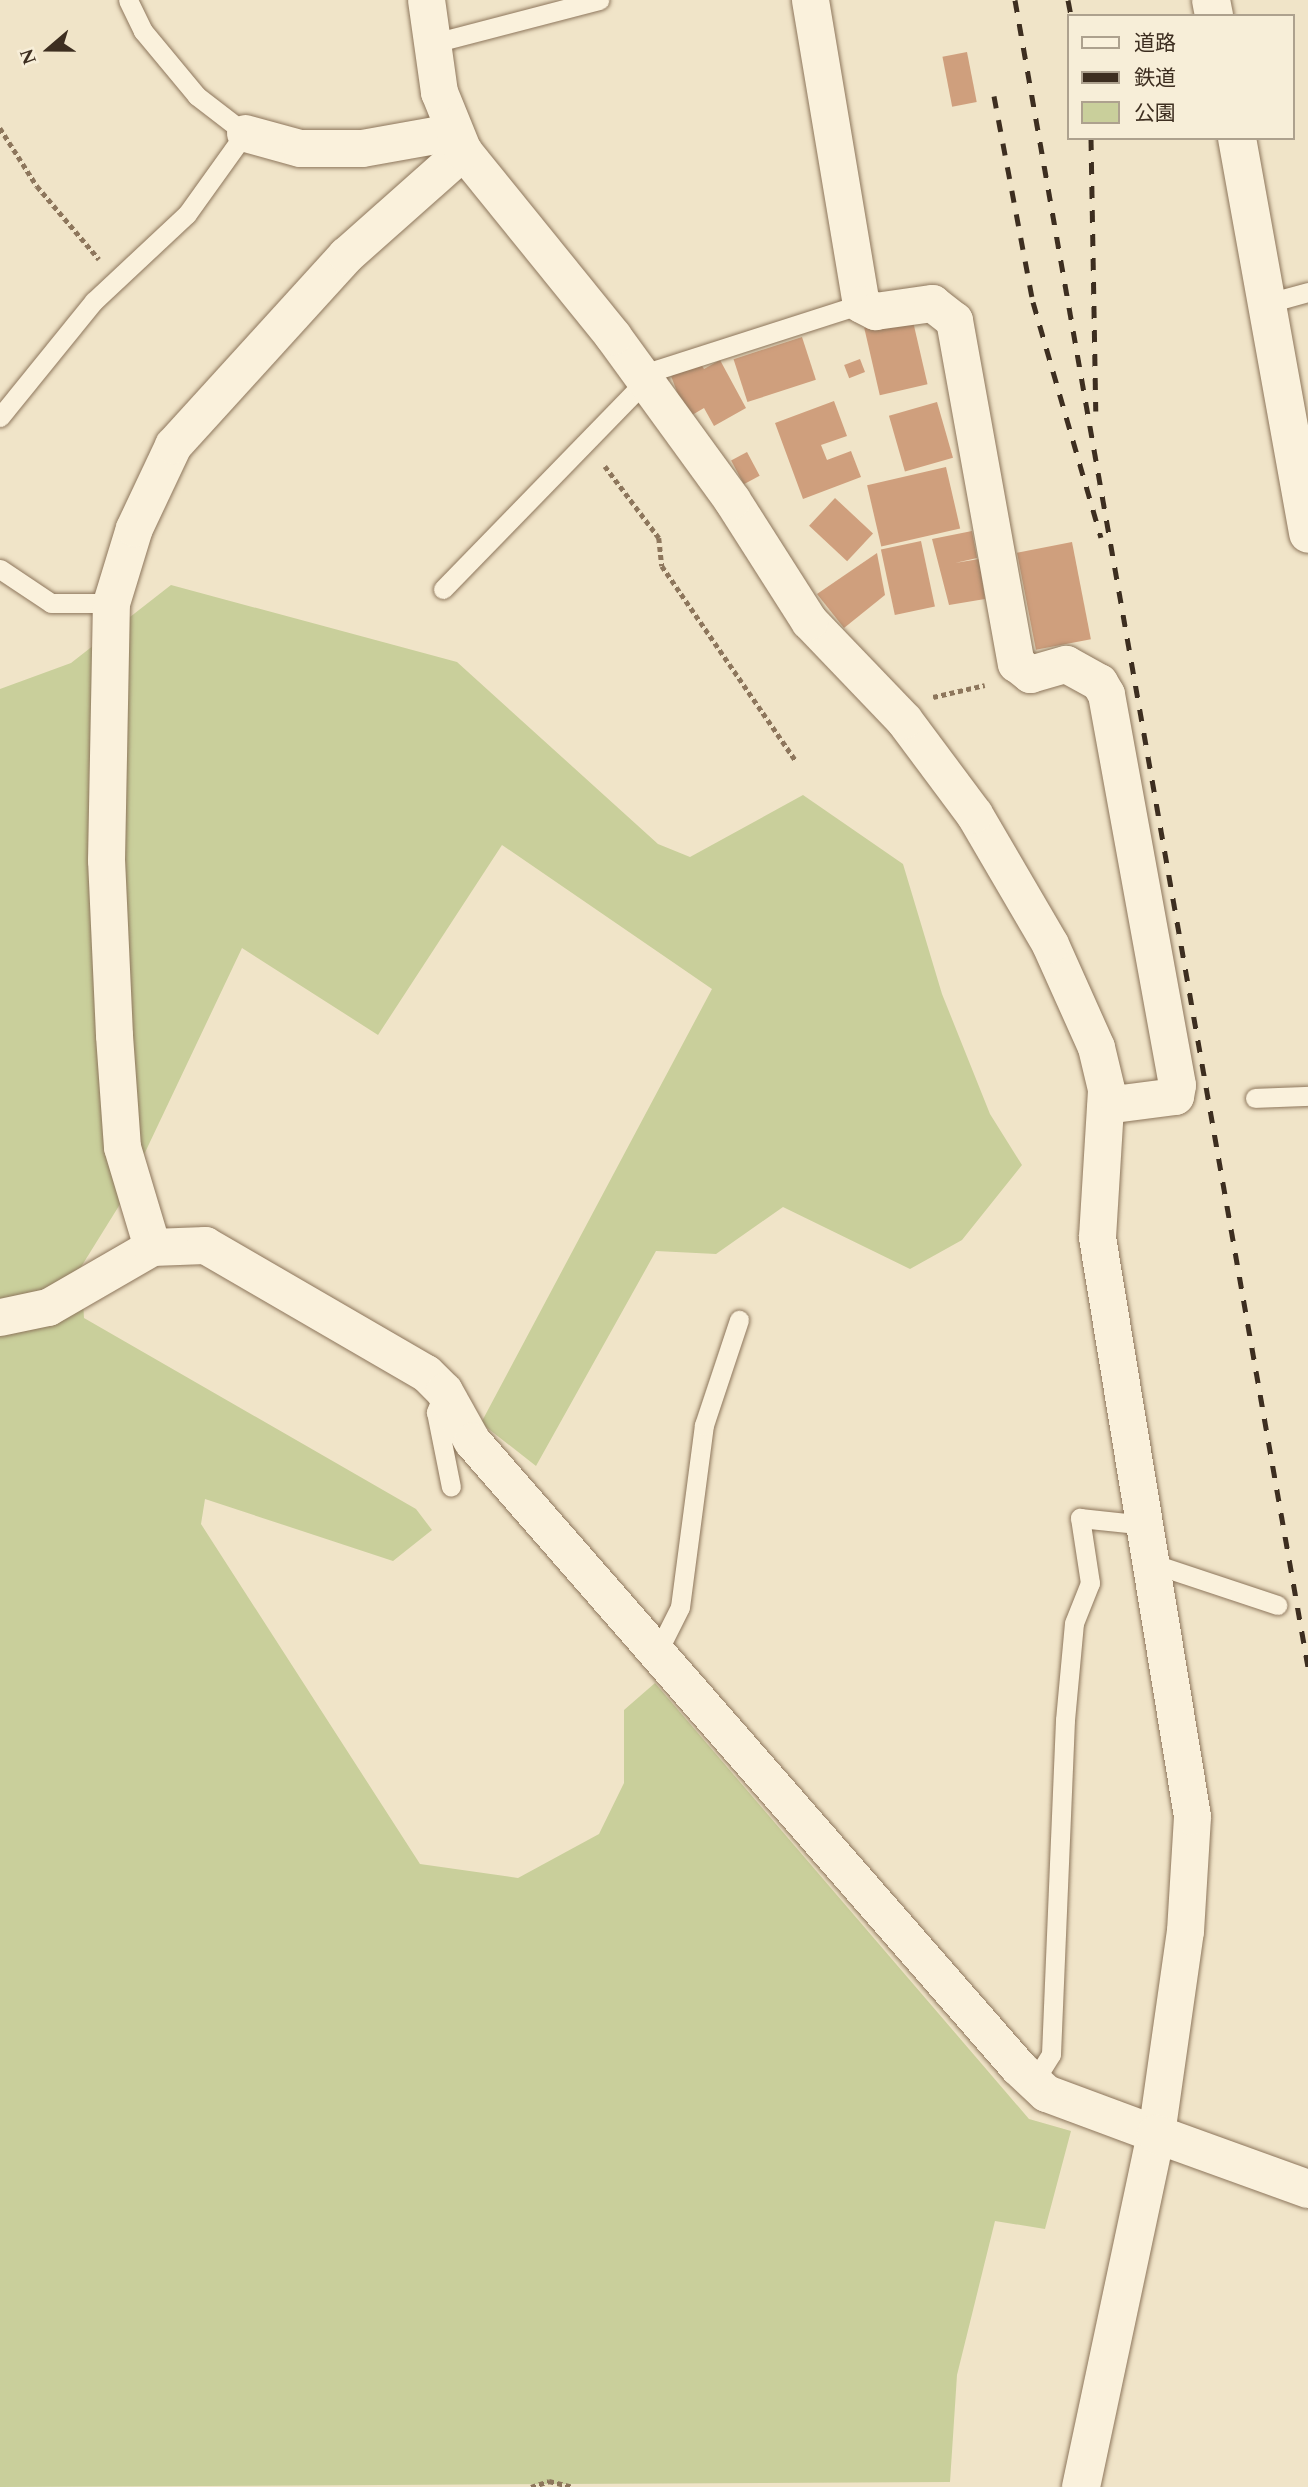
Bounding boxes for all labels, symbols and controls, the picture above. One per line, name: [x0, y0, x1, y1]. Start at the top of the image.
north arrow: [14, 14, 84, 84]
legend: [1066, 14, 1294, 140]
text: 道路: [1134, 28, 1176, 60]
text: N: [13, 44, 45, 69]
text: 鉄道: [1134, 63, 1176, 95]
text: 公園: [1134, 98, 1176, 130]

